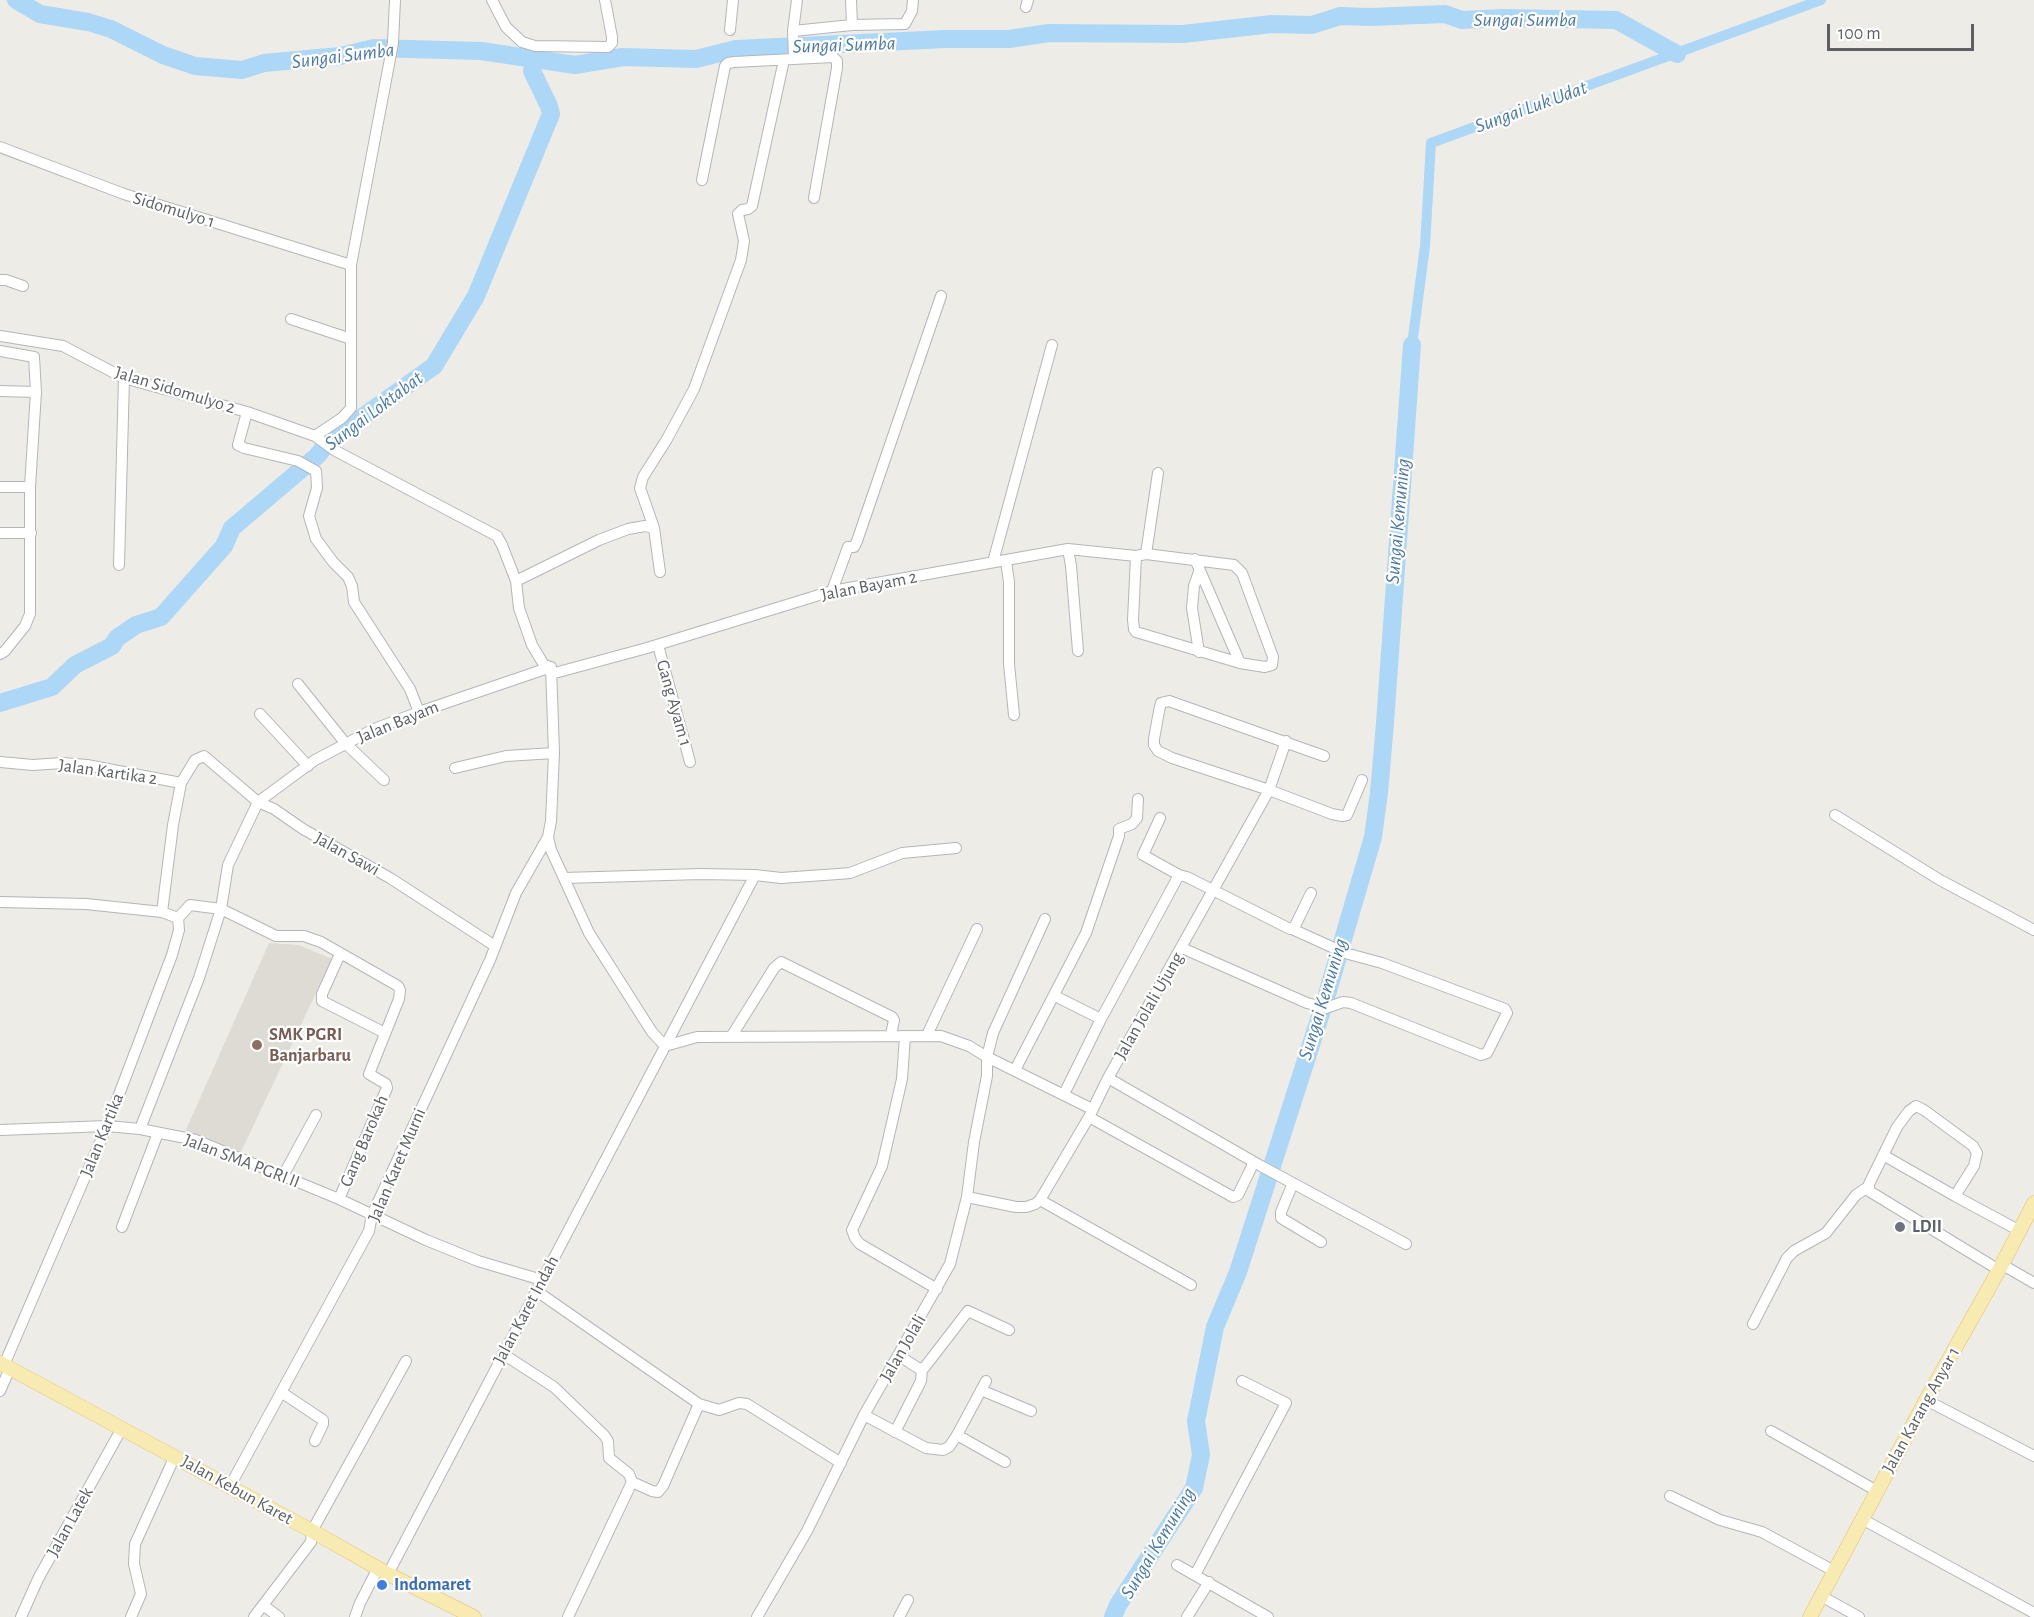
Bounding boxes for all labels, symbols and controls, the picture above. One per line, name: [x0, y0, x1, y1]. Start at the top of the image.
water label: Sungai Sumba: [1473, 8, 1577, 32]
scale bar: [1830, 12, 1977, 50]
text: 100 m: [1838, 25, 1881, 43]
water label: Sungai Sumba: [792, 31, 896, 59]
water label: Sungai Sumba: [290, 38, 396, 74]
water label: Sungai Luk Udat: [1472, 76, 1590, 138]
street label: Sidomulyo 1: [131, 187, 217, 233]
street label: Jalan Sidomulyo 2: [112, 361, 238, 419]
water label: Sungai Loktabat: [320, 366, 428, 456]
water label: Sungai Kemuning: [1381, 457, 1415, 585]
street label: Jalan Bayam 2: [819, 566, 919, 606]
street label: Gang Ayam 1: [651, 657, 697, 749]
street label: Jalan Bayam: [354, 696, 442, 748]
street label: Jalan Kartika 2: [57, 754, 159, 790]
street label: Jalan Sawi: [311, 827, 383, 881]
water label: Sungai Kemuning: [1293, 935, 1353, 1063]
street label: Jalan Jolali Ujung: [1110, 949, 1188, 1063]
place label: SMK PGRI Banjarbaru: [269, 1024, 351, 1066]
marker: SMK PGRI Banjarbaru: [250, 1038, 264, 1052]
street label: Jalan Kartika: [75, 1090, 129, 1180]
street label: Gang Barokah: [335, 1092, 393, 1190]
street label: Jalan Karet Murni: [363, 1105, 431, 1225]
street label: Jalan SMA PGRI II: [181, 1129, 303, 1193]
place label: LDII: [1912, 1216, 1942, 1238]
marker: LDII: [1893, 1220, 1907, 1234]
street label: Jalan Karet Indah: [488, 1252, 564, 1368]
street label: Jalan Jolali: [875, 1311, 931, 1385]
street label: Jalan Karang Anyar 1: [1877, 1343, 1965, 1477]
street label: Jalan Kebun Karet: [177, 1450, 297, 1530]
street label: Jalan Latek: [42, 1483, 98, 1561]
water label: Sungai Kemuning: [1115, 1483, 1201, 1603]
place label: Indomaret: [394, 1574, 471, 1596]
marker: Indomaret: [375, 1578, 389, 1592]

